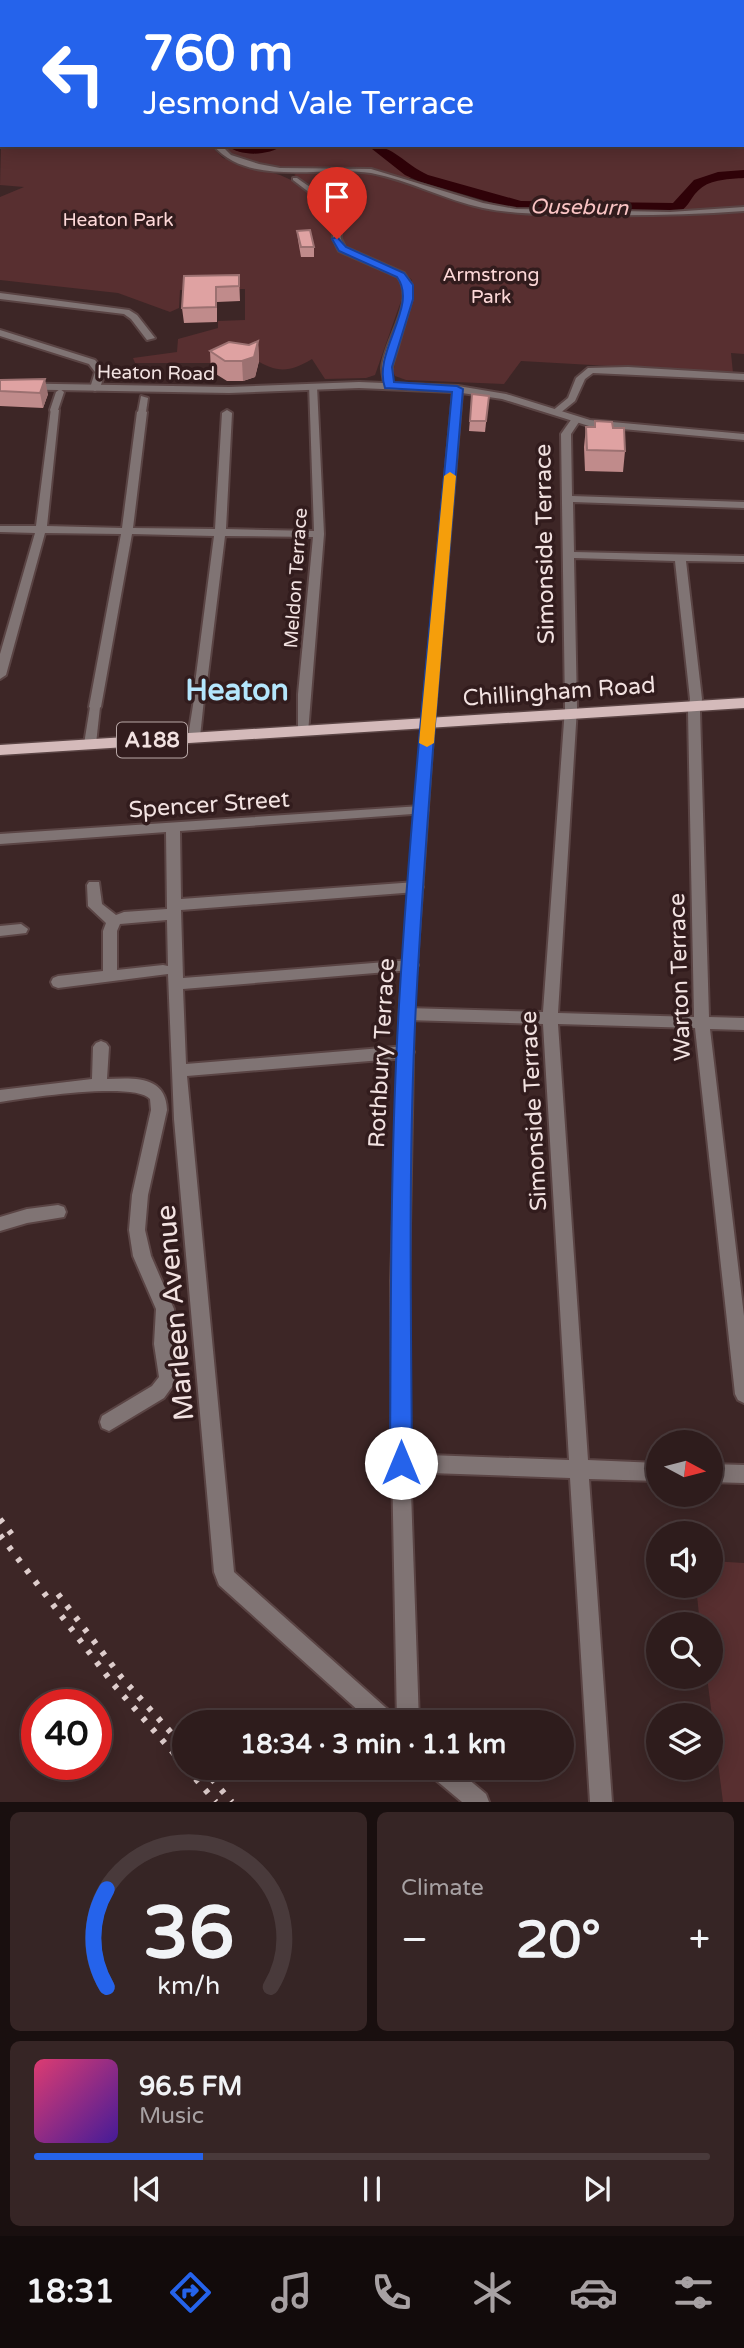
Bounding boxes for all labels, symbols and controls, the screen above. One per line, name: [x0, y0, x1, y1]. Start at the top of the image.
text: 760 m: [143, 25, 293, 84]
icon: left: [28, 28, 119, 119]
text: Jesmond Vale Terrace: [143, 85, 474, 123]
pin: [307, 167, 367, 239]
icon: arrive: [318, 178, 356, 216]
water label: Ouseburn: [530, 194, 630, 221]
park label: Heaton Park: [62, 209, 174, 231]
park label: Armstrong Park: [442, 264, 540, 308]
street label: Heaton Road: [97, 361, 215, 385]
street label: Simonside Terrace: [529, 444, 561, 644]
street label: Meldon Terrace: [280, 507, 312, 649]
street label: Chillingham Road: [462, 671, 656, 713]
district label: Heaton: [185, 672, 289, 709]
road number: A188: [117, 722, 187, 758]
street label: Spencer Street: [128, 785, 291, 825]
street label: Warton Terrace: [663, 893, 697, 1061]
street label: Rothbury Terrace: [363, 957, 401, 1149]
street label: Simonside Terrace: [515, 1010, 553, 1212]
street label: Marleen Avenue: [149, 1203, 201, 1422]
position arrow: [364, 1426, 438, 1500]
north arrow: [646, 1430, 723, 1507]
map controls: [646, 1430, 723, 1780]
button: sound: [646, 1521, 723, 1598]
button: search: [646, 1612, 723, 1689]
speed limit sign: 40: [21, 1689, 112, 1780]
button: layers: [646, 1703, 723, 1780]
text: 18:34 · 3 min · 1.1 km: [240, 1729, 506, 1760]
text: Climate: [401, 1874, 484, 1902]
text: 36: [143, 1891, 234, 1979]
text: 20°: [516, 1909, 601, 1972]
text: −: [401, 1917, 428, 1963]
text: +: [689, 1917, 710, 1963]
text: km/h: [157, 1971, 220, 2001]
text: 96.5 FM: [139, 2071, 242, 2102]
text: Music: [139, 2102, 204, 2130]
icon: previous: [128, 2170, 166, 2208]
icon: pause: [353, 2170, 391, 2208]
icon: next: [578, 2170, 616, 2208]
icon: directions: [166, 2268, 215, 2317]
icon: music: [267, 2268, 316, 2317]
icon: phone: [367, 2268, 416, 2317]
icon: climate: [468, 2268, 517, 2317]
icon: car: [569, 2268, 618, 2317]
icon: filters: [669, 2268, 718, 2317]
text: 18:31: [26, 2273, 115, 2311]

